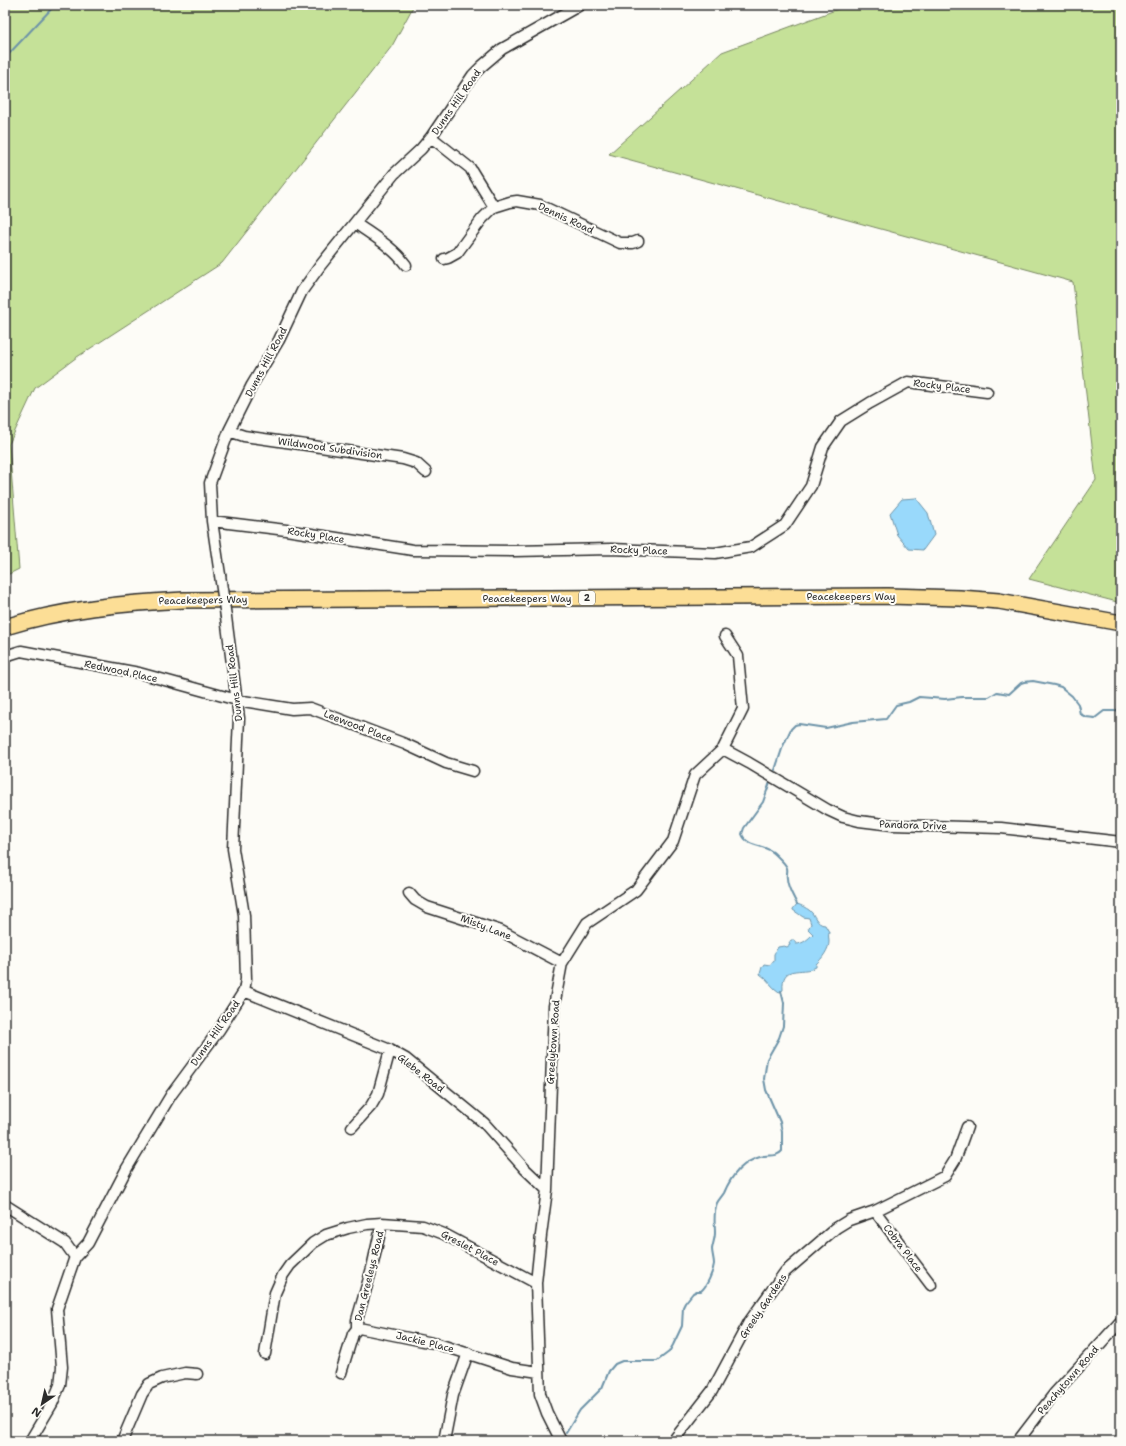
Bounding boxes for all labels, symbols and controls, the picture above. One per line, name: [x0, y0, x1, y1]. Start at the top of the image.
street label: Dunns Hill Road: [428, 66, 484, 137]
street label: Dennis Road: [536, 199, 597, 237]
street label: Dunns Hill Road: [242, 324, 290, 399]
street label: Rocky Place: [913, 376, 972, 396]
street label: Wildwood Subdivision: [277, 434, 383, 462]
street label: Rocky Place: [286, 524, 346, 546]
street label: Rocky Place: [610, 542, 668, 558]
street label: Peacekeepers Way: [807, 590, 896, 603]
road number: 2: [579, 591, 595, 605]
street label: Peacekeepers Way: [483, 592, 572, 605]
street label: Peacekeepers Way: [158, 593, 248, 607]
street label: Dunns Hill Road: [223, 643, 245, 722]
street label: Redwood Place: [83, 657, 159, 685]
street label: Leewood Place: [322, 707, 394, 745]
street label: Pandora Drive: [879, 817, 948, 833]
street label: Misty Lane: [459, 911, 514, 943]
street label: Dunns Hill Road: [187, 997, 243, 1068]
street label: Greelytown Road: [544, 999, 562, 1085]
street label: Glebe Road: [395, 1051, 448, 1096]
street label: Cobra Place: [881, 1221, 926, 1275]
street label: Greslet Place: [439, 1227, 502, 1269]
street label: Dan Greeleys Road: [351, 1229, 387, 1323]
street label: Greely Gardens: [736, 1271, 790, 1341]
street label: Jackie Place: [394, 1328, 456, 1356]
street label: Peachytown Road: [1035, 1342, 1102, 1417]
north arrow: [22, 1384, 62, 1424]
text: N: [29, 1403, 44, 1421]

